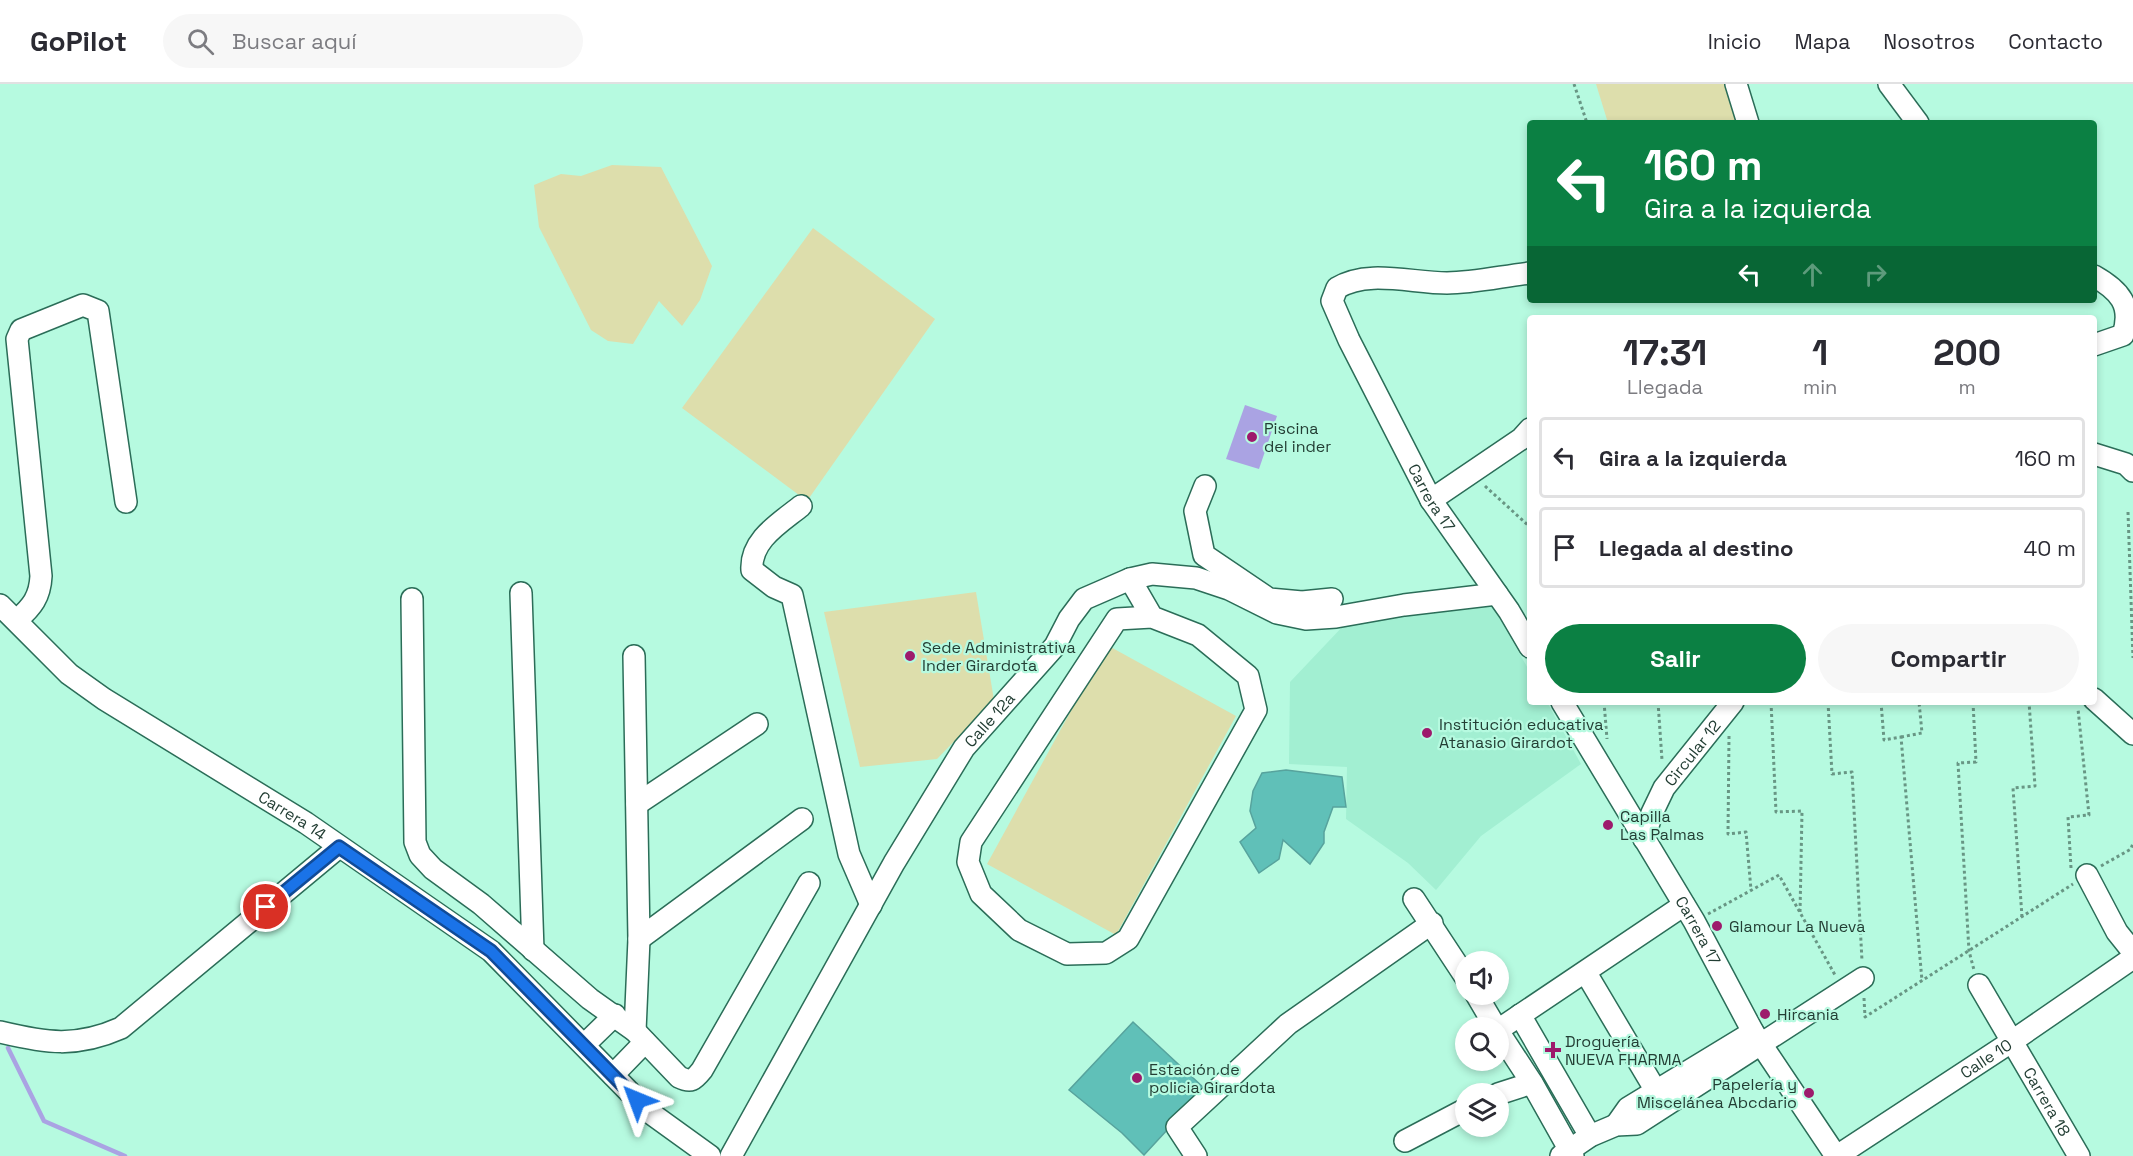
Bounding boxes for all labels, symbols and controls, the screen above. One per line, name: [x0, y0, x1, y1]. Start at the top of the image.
search box: [163, 14, 583, 68]
text: GoPilot: [30, 23, 127, 59]
icon: search: [184, 25, 217, 58]
text: Buscar aquí: [232, 27, 357, 55]
text: Inicio: [1708, 28, 1762, 55]
text: Mapa: [1795, 28, 1850, 55]
text: Nosotros: [1883, 28, 1975, 55]
text: Contacto: [2008, 28, 2103, 55]
text: 160 m: [1644, 139, 1763, 192]
icon: left: [1545, 144, 1623, 222]
text: Gira a la izquierda: [1644, 191, 1871, 226]
icon: left: [1733, 258, 1766, 291]
icon: ahead: [1796, 258, 1829, 291]
icon: right: [1859, 258, 1892, 291]
text: 17:31: [1623, 330, 1707, 376]
text: 1: [1812, 330, 1828, 376]
text: 200: [1933, 330, 2001, 376]
text: Llegada: [1627, 374, 1703, 400]
text: min: [1803, 374, 1837, 400]
text: m: [1959, 374, 1976, 400]
place label: Piscina del inder: [1264, 418, 1331, 457]
marker: Piscina del inder: [1245, 430, 1259, 444]
icon: left: [1548, 441, 1581, 474]
text: Gira a la izquierda: [1599, 444, 1787, 472]
text: 160 m: [2015, 444, 2076, 472]
street label: Carrera 17: [1403, 460, 1460, 536]
icon: arrive: [1548, 531, 1581, 564]
text: Llegada al destino: [1599, 534, 1793, 562]
text: 40 m: [2024, 534, 2076, 562]
button: Salir: [1545, 624, 1806, 693]
button: Compartir: [1818, 624, 2079, 693]
place label: Sede Administrativa Inder Girardota: [922, 637, 1076, 676]
marker: Sede Administrativa Inder Girardota: [903, 649, 917, 663]
street label: Calle 12a: [960, 688, 1020, 752]
place label: Institución educativa Atanasio Girardot: [1439, 714, 1603, 753]
street label: Circular 12: [1660, 716, 1725, 791]
marker: Institución educativa Atanasio Girardot: [1420, 726, 1434, 740]
street label: Carrera 14: [254, 786, 330, 845]
place label: Capilla Las Palmas: [1620, 806, 1704, 845]
marker: Capilla Las Palmas: [1601, 818, 1615, 832]
pin: [240, 881, 291, 932]
icon: arrive: [249, 890, 282, 923]
street label: Carrera 17: [1670, 892, 1725, 969]
place label: Glamour La Nueva: [1729, 916, 1865, 937]
marker: Glamour La Nueva: [1710, 919, 1724, 933]
map controls: [1455, 951, 1509, 1137]
button: sound: [1455, 951, 1509, 1005]
place label: Hircania: [1777, 1004, 1839, 1025]
marker: Hircania: [1758, 1007, 1772, 1021]
button: search: [1455, 1017, 1509, 1071]
place label: Droguería NUEVA FHARMA: [1565, 1031, 1682, 1070]
street label: Calle 10: [1956, 1034, 2016, 1084]
marker: Droguería NUEVA FHARMA: [1546, 1043, 1560, 1057]
place label: Estación de policia Girardota: [1149, 1059, 1275, 1098]
street label: Carrera 18: [2018, 1063, 2075, 1140]
position arrow: [605, 1068, 669, 1132]
marker: Estación de policia Girardota: [1130, 1071, 1144, 1085]
place label: Papelería y Miscelánea Abcdario: [1637, 1074, 1797, 1113]
button: layers: [1455, 1083, 1509, 1137]
marker: Papelería y Miscelánea Abcdario: [1802, 1086, 1816, 1100]

